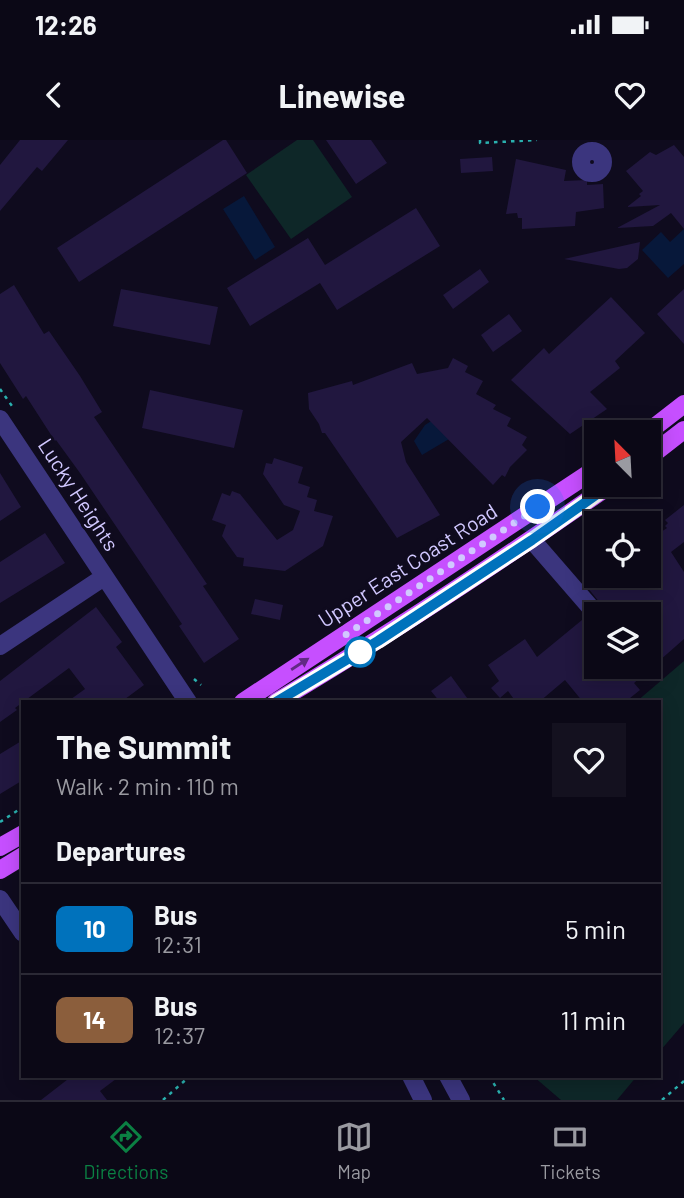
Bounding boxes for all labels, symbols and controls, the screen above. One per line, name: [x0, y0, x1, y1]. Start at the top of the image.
text: 12:26: [35, 9, 97, 40]
icon: back: [35, 76, 73, 114]
text: Linewise: [278, 76, 406, 114]
icon: heart: [611, 76, 649, 114]
north arrow: [584, 420, 662, 497]
map controls: [584, 420, 661, 679]
street label: Lucky Heights: [34, 433, 125, 555]
your location: [520, 489, 555, 524]
street label: Upper East Coast Road: [313, 498, 501, 632]
button: locate: [584, 511, 661, 588]
button: layers: [584, 602, 661, 679]
unlabelled marker: [345, 637, 375, 667]
one-way arrow: [291, 658, 310, 671]
button: heart: [552, 723, 626, 797]
text: The Summit: [56, 726, 232, 766]
text: Walk · 2 min · 110 m: [56, 772, 239, 800]
text: Departures: [56, 835, 186, 866]
text: Bus: [154, 899, 197, 930]
text: 5 min: [565, 913, 626, 944]
text: 10: [83, 914, 106, 943]
text: 12:31: [154, 930, 202, 958]
text: Bus: [154, 990, 197, 1021]
text: 11 min: [560, 1004, 626, 1035]
text: 14: [83, 1005, 106, 1034]
text: 12:37: [154, 1021, 205, 1049]
tab: Directions: [83, 1118, 168, 1183]
tab: Map: [335, 1118, 373, 1183]
tab: Tickets: [540, 1118, 601, 1183]

